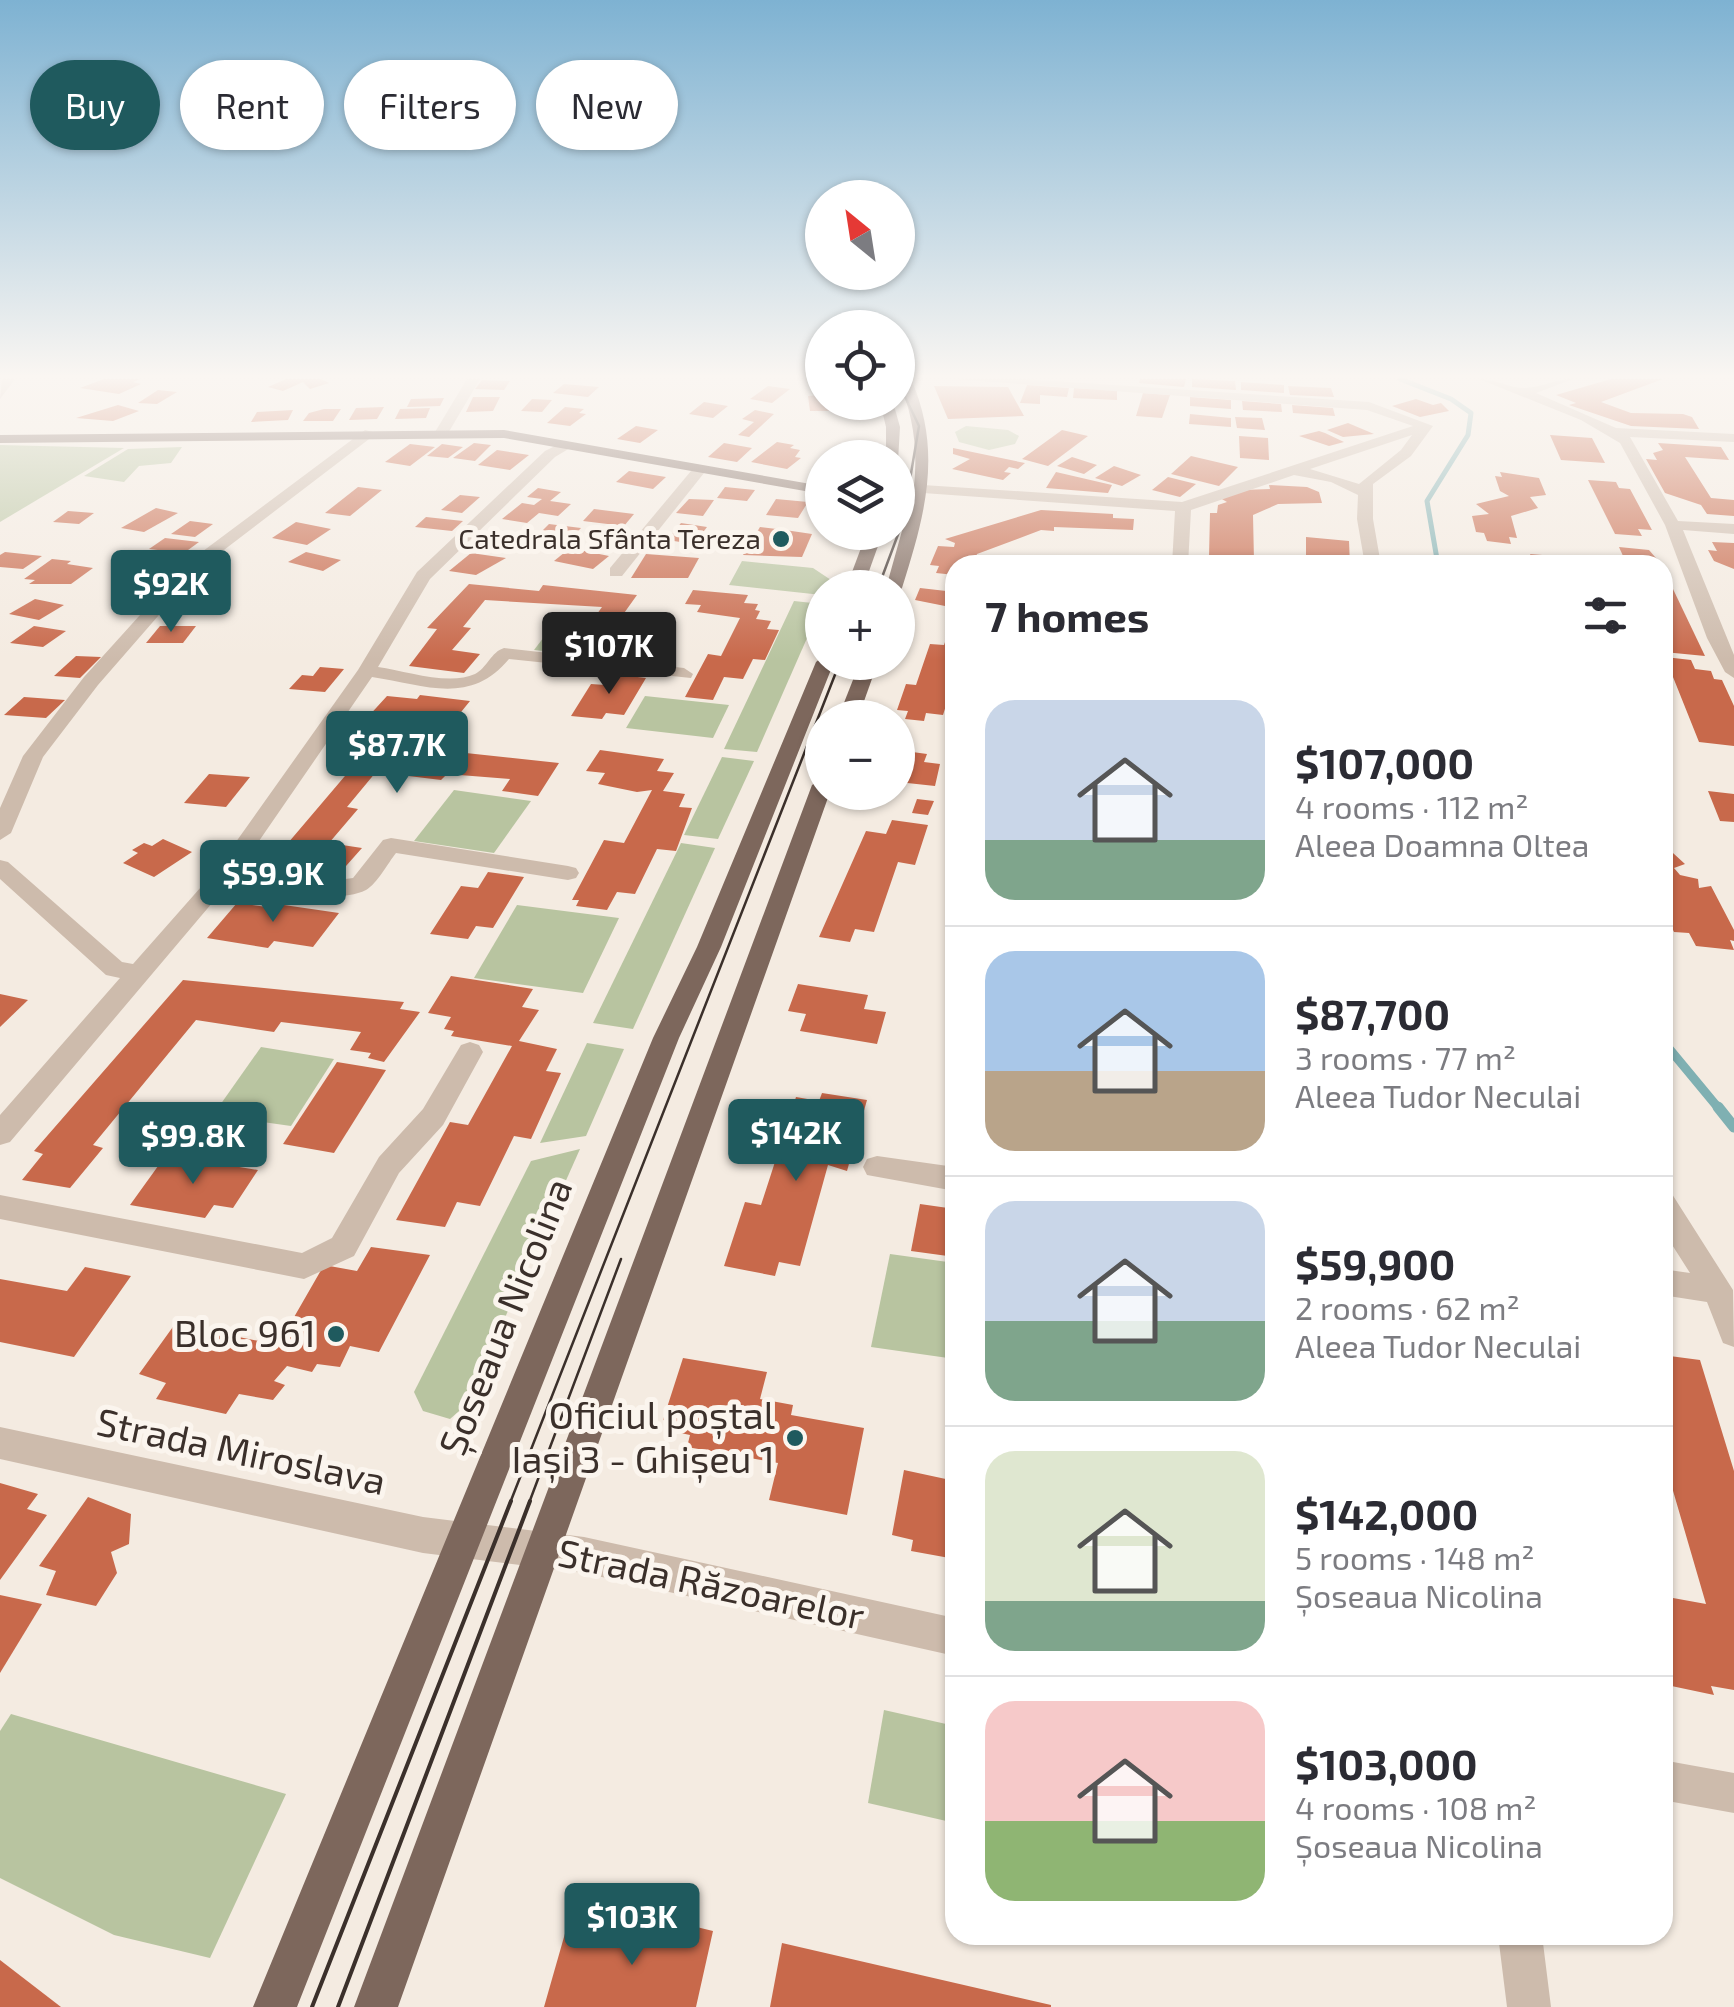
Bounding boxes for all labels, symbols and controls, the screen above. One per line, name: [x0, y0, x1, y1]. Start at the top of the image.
chip: Buy: [30, 60, 160, 150]
chip: Rent: [180, 60, 324, 150]
chip: Filters: [344, 60, 516, 150]
chip: New: [536, 60, 678, 150]
north arrow: [805, 180, 915, 290]
map controls: [805, 180, 915, 810]
button: locate: [805, 310, 915, 420]
button: layers: [805, 440, 915, 550]
place label: Catedrala Sfânta Tereza: [458, 521, 761, 555]
marker: Catedrala Sfânta Tereza: [770, 528, 792, 550]
pin: $92K: [112, 550, 230, 635]
text: $92K: [133, 563, 209, 601]
button: +: [805, 570, 915, 680]
icon: filters: [1578, 588, 1633, 643]
text: 7 homes: [985, 590, 1149, 640]
pin: $107K: [539, 612, 679, 697]
text: $107K: [564, 625, 654, 663]
button: −: [805, 700, 915, 810]
pin: $87.7K: [316, 711, 478, 796]
text: $87.7K: [348, 724, 446, 762]
text: $107,000: [1295, 737, 1474, 787]
icon: home: [1065, 740, 1185, 860]
text: 4 rooms · 112 m²: [1295, 787, 1529, 825]
text: Aleea Doamna Oltea: [1295, 825, 1589, 863]
pin: $59.9K: [192, 840, 354, 925]
text: $59.9K: [222, 853, 324, 891]
text: $87,700: [1295, 988, 1450, 1038]
icon: home: [1065, 991, 1185, 1111]
text: 3 rooms · 77 m²: [1295, 1038, 1516, 1076]
text: Aleea Tudor Neculai: [1295, 1076, 1581, 1114]
pin: $142K: [726, 1099, 866, 1184]
pin: $99.8K: [112, 1102, 274, 1187]
text: $142K: [750, 1112, 842, 1150]
text: $99.8K: [141, 1115, 245, 1153]
street label: Șoseaua Nicolina: [428, 1171, 583, 1462]
text: $59,900: [1295, 1238, 1455, 1288]
icon: home: [1065, 1241, 1185, 1361]
text: 2 rooms · 62 m²: [1295, 1288, 1520, 1326]
place label: Bloc 961: [174, 1309, 316, 1355]
marker: Bloc 961: [325, 1323, 347, 1345]
text: Aleea Tudor Neculai: [1295, 1326, 1581, 1364]
place label: Oficiul poștal Iași 3 - Ghișeu 1: [512, 1391, 775, 1484]
street label: Strada Miroslava: [93, 1397, 390, 1503]
marker: Oficiul poștal Iași 3 - Ghișeu 1: [784, 1427, 806, 1449]
text: $142,000: [1295, 1488, 1478, 1538]
icon: home: [1065, 1491, 1185, 1611]
street label: Strada Răzoarelor: [554, 1528, 869, 1638]
text: 5 rooms · 148 m²: [1295, 1538, 1534, 1576]
text: Șoseaua Nicolina: [1295, 1576, 1543, 1614]
text: $103,000: [1295, 1738, 1478, 1788]
icon: home: [1065, 1741, 1185, 1861]
text: 4 rooms · 108 m²: [1295, 1788, 1537, 1826]
text: Șoseaua Nicolina: [1295, 1826, 1543, 1864]
pin: $103K: [562, 1883, 702, 1968]
text: $103K: [586, 1896, 678, 1934]

